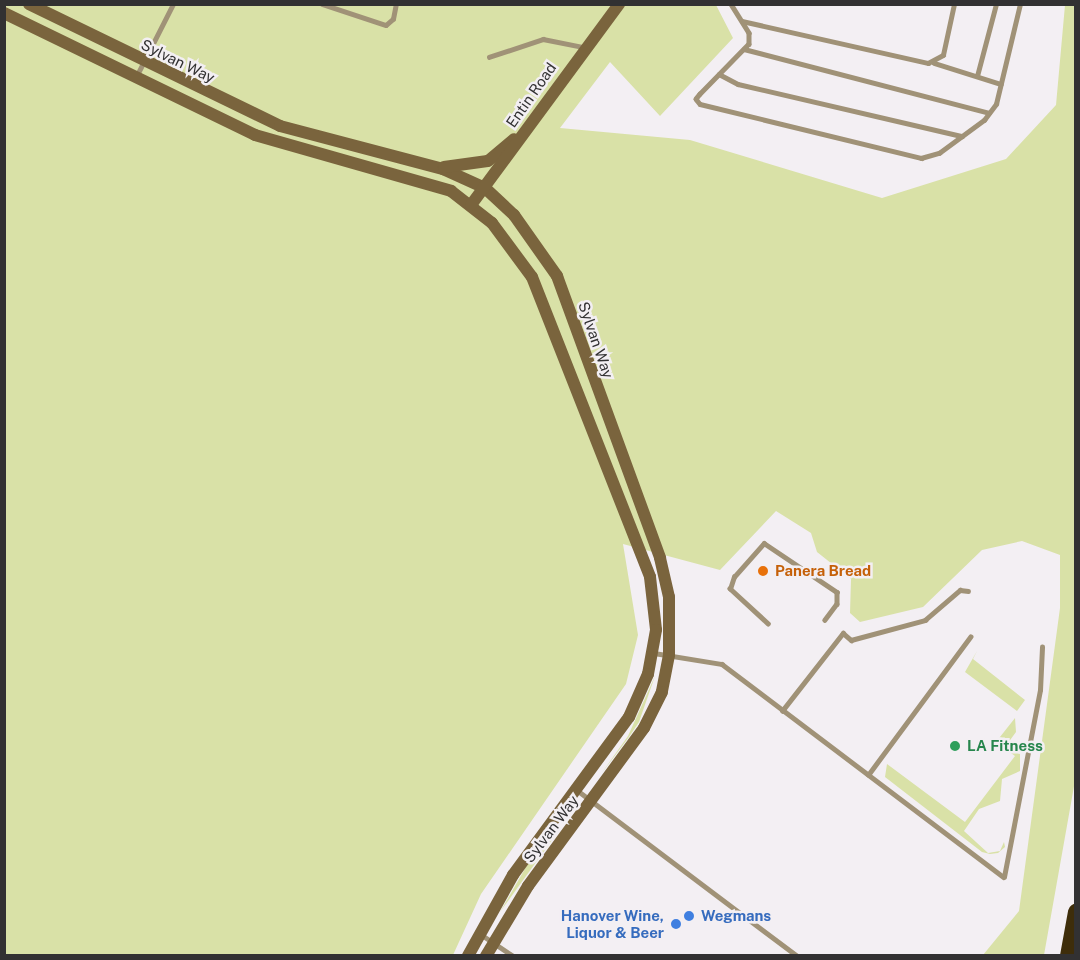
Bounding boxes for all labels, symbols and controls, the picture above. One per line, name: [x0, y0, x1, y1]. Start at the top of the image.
street label: Sylvan Way: [138, 35, 218, 87]
street label: Entin Road: [502, 59, 560, 131]
street label: Sylvan Way: [574, 299, 618, 381]
place label: Panera Bread: [775, 562, 871, 580]
marker: Panera Bread: [756, 564, 770, 578]
place label: LA Fitness: [967, 737, 1043, 755]
marker: LA Fitness: [948, 739, 962, 753]
street label: Sylvan Way: [520, 792, 582, 866]
place label: Hanover Wine, Liquor & Beer: [561, 906, 664, 941]
place label: Wegmans: [701, 907, 771, 925]
marker: Wegmans: [682, 909, 696, 923]
marker: Hanover Wine, Liquor & Beer: [669, 917, 683, 931]

